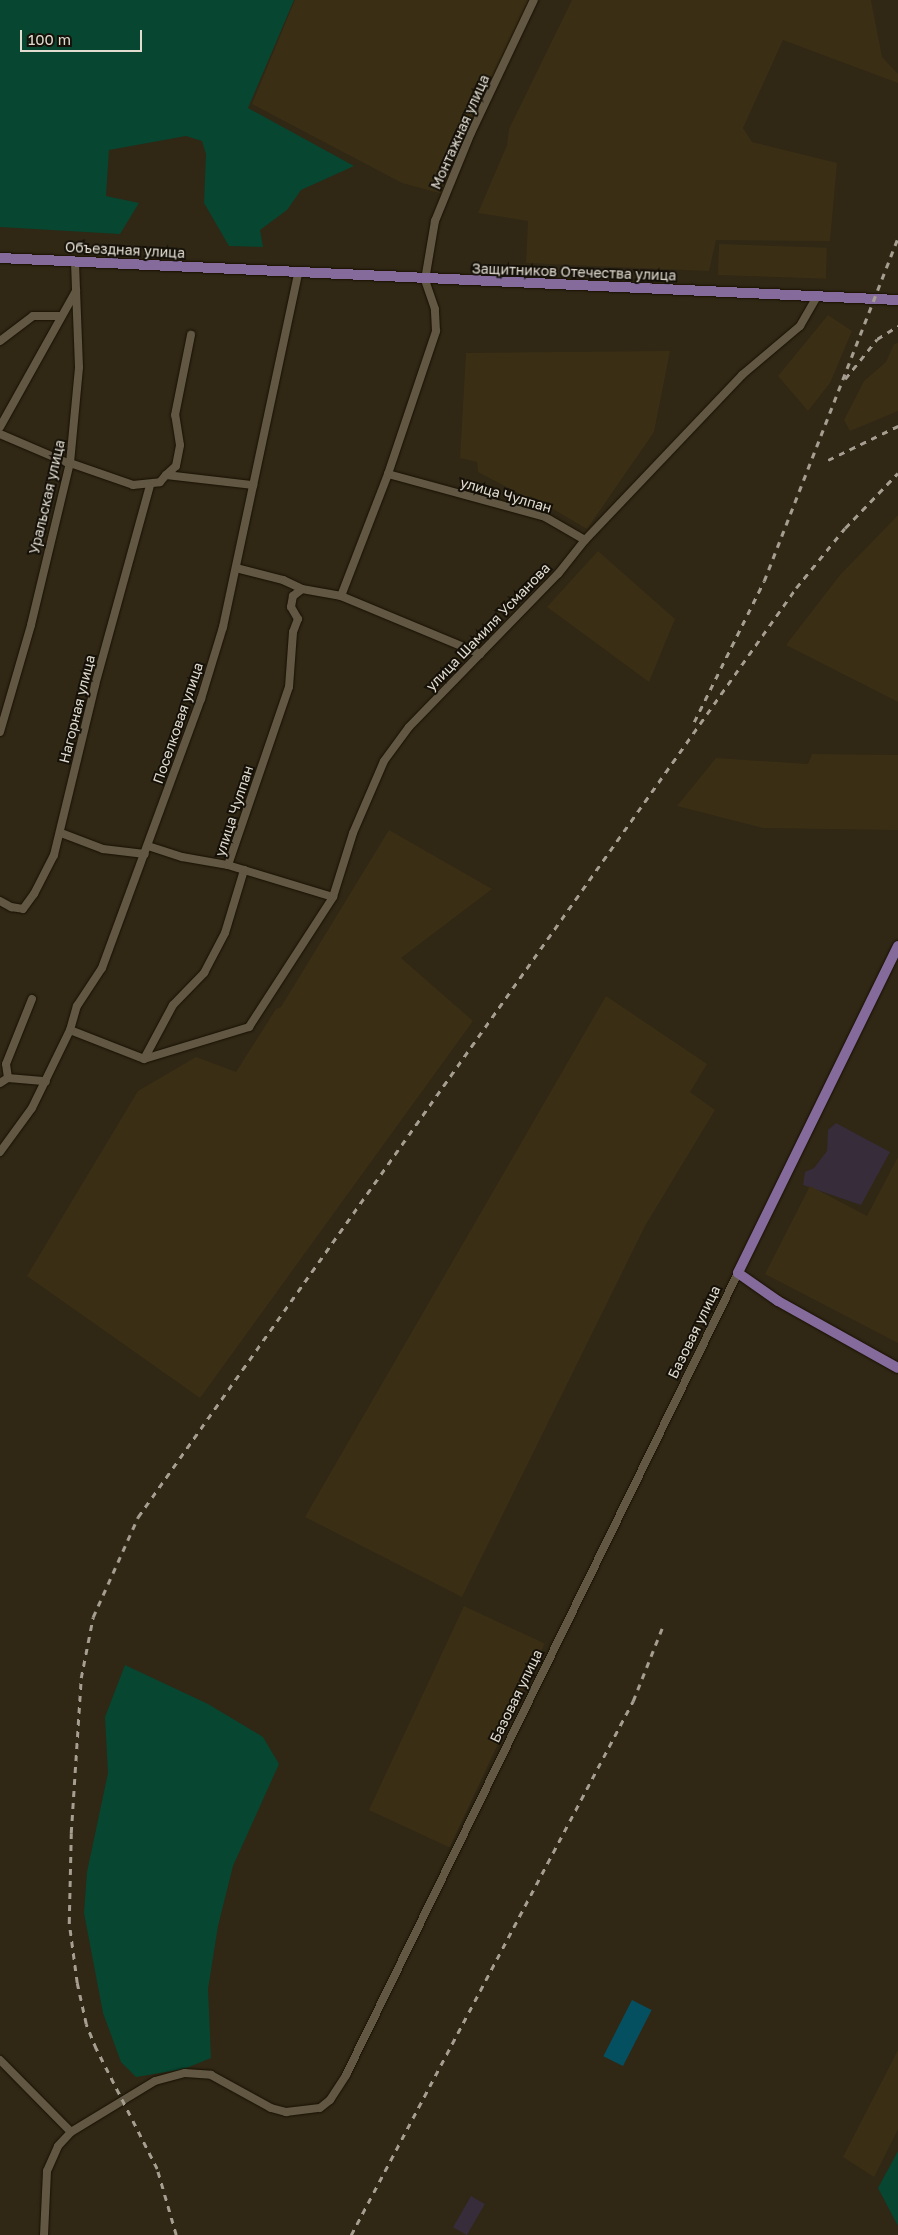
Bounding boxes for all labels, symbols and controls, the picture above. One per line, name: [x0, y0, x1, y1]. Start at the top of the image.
scale bar: [22, 20, 145, 52]
text: 100 m: [28, 30, 71, 48]
street label: Монтажная улица: [427, 72, 493, 192]
street label: Объездная улица: [65, 238, 185, 262]
street label: Защитников Отечества улица: [471, 260, 677, 284]
street label: Уральская улица: [26, 438, 68, 556]
street label: улица Чулпан: [458, 474, 554, 516]
street label: улица Шамиля Усманова: [422, 560, 554, 694]
street label: Нагорная улица: [55, 653, 99, 765]
street label: Поселковая улица: [149, 660, 207, 786]
street label: улица Чулпан: [211, 763, 257, 859]
street label: Базовая улица: [664, 1283, 724, 1381]
street label: Базовая улица: [486, 1647, 546, 1745]

